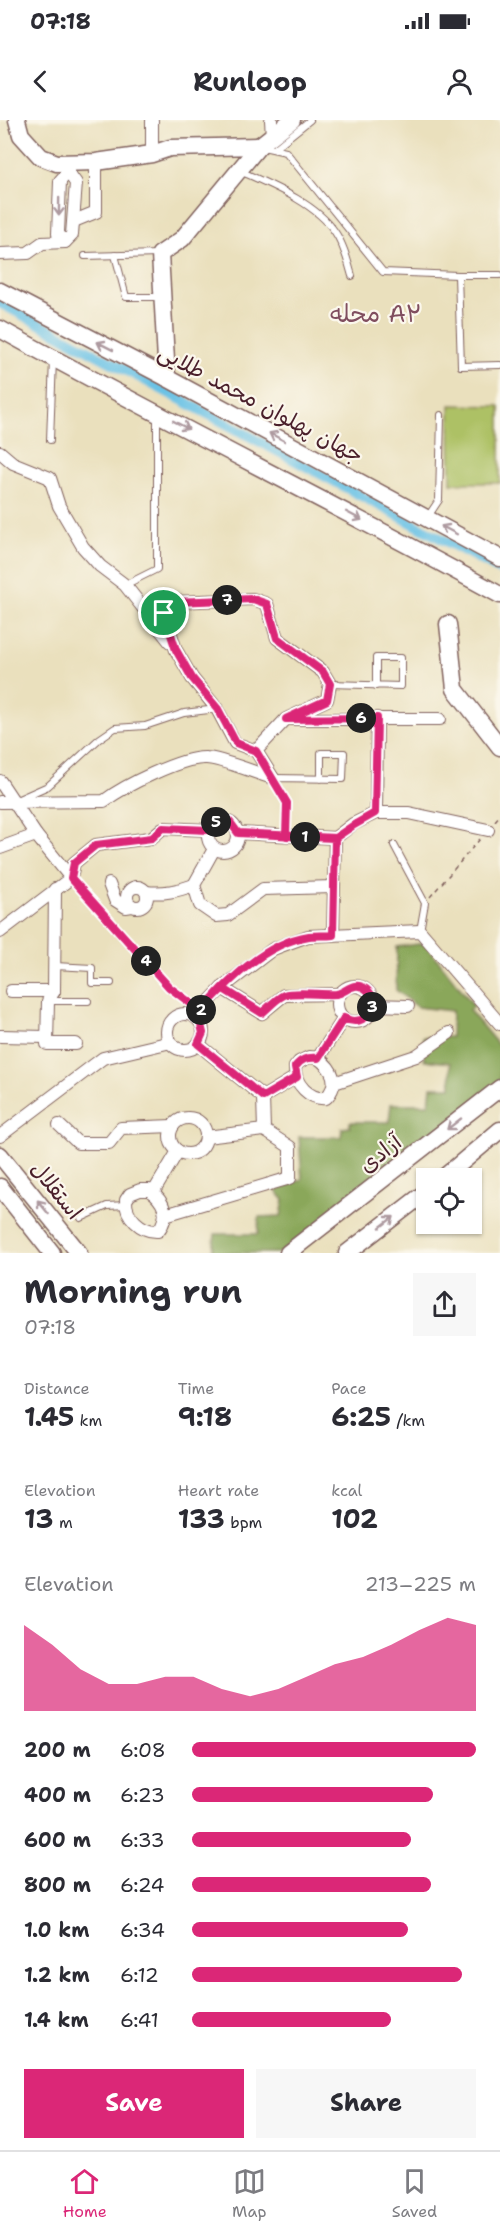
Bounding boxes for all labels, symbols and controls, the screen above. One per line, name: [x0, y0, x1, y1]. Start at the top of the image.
text: 07:18: [30, 7, 91, 36]
text: Runloop: [193, 63, 307, 100]
icon: back: [24, 65, 57, 98]
icon: person: [443, 65, 476, 98]
one-way arrow: [53, 196, 65, 216]
district label: محله A۲: [330, 298, 422, 330]
street label: جهان پهلوان محمد طلایی: [153, 337, 368, 470]
one-way arrow: [96, 339, 114, 351]
one-way arrow: [172, 420, 190, 431]
one-way arrow: [269, 431, 286, 443]
one-way arrow: [345, 510, 362, 522]
one-way arrow: [440, 524, 458, 535]
pin: 7: [212, 585, 242, 615]
pin: [138, 587, 189, 638]
text: 7: [221, 589, 233, 610]
icon: arrive: [147, 596, 180, 629]
pin: 6: [346, 703, 376, 733]
text: 6: [355, 707, 367, 728]
pin: 5: [201, 807, 231, 837]
text: 5: [211, 811, 221, 832]
pin: 1: [290, 822, 320, 852]
text: 1: [301, 826, 309, 847]
pin: 4: [131, 946, 161, 976]
text: 4: [140, 950, 152, 971]
pin: 3: [357, 992, 387, 1022]
pin: 2: [186, 995, 216, 1025]
text: 3: [366, 996, 378, 1017]
text: 2: [195, 999, 207, 1020]
one-way arrow: [446, 1117, 462, 1130]
street label: آزادی: [353, 1127, 409, 1179]
street label: استقلال: [24, 1155, 89, 1226]
map controls: [416, 1168, 482, 1234]
button: locate: [416, 1168, 482, 1234]
one-way arrow: [36, 1200, 49, 1216]
one-way arrow: [378, 1216, 394, 1229]
text: Morning run: [24, 1269, 242, 1314]
button: share: [413, 1273, 476, 1336]
text: 07:18: [24, 1314, 76, 1340]
text: Distance: [24, 1378, 90, 1399]
text: Time: [178, 1378, 214, 1399]
text: Pace: [331, 1378, 367, 1399]
text: 1.45: [24, 1399, 74, 1434]
text: 9:18: [178, 1399, 232, 1434]
text: 6:25: [331, 1399, 391, 1434]
text: km: [74, 1410, 102, 1431]
text: /km: [391, 1410, 425, 1431]
text: Elevation: [24, 1480, 96, 1501]
text: Heart rate: [178, 1480, 259, 1501]
text: kcal: [331, 1480, 362, 1501]
text: 13: [24, 1501, 54, 1536]
text: 133: [178, 1501, 225, 1536]
text: 102: [331, 1501, 378, 1536]
text: m: [54, 1512, 73, 1533]
text: bpm: [225, 1512, 262, 1533]
text: Elevation: [24, 1571, 114, 1597]
text: 213–225 m: [365, 1571, 476, 1597]
text: 200 m: [24, 1737, 91, 1763]
text: 6:08: [120, 1737, 166, 1763]
text: 400 m: [24, 1782, 91, 1808]
text: 6:23: [120, 1782, 165, 1808]
text: 600 m: [24, 1827, 91, 1853]
text: 6:33: [120, 1827, 165, 1853]
text: 800 m: [24, 1872, 91, 1898]
text: 6:24: [120, 1872, 164, 1898]
text: 1.0 km: [24, 1917, 89, 1943]
text: 6:34: [120, 1917, 165, 1943]
text: 1.2 km: [24, 1962, 90, 1988]
text: 6:12: [120, 1962, 159, 1988]
text: 1.4 km: [24, 2007, 89, 2033]
text: 6:41: [120, 2007, 159, 2033]
button: Save: [24, 2069, 244, 2138]
button: Share: [256, 2069, 476, 2138]
tab: Home: [63, 2165, 107, 2222]
tab: Map: [232, 2165, 266, 2222]
tab: Saved: [392, 2165, 437, 2222]

